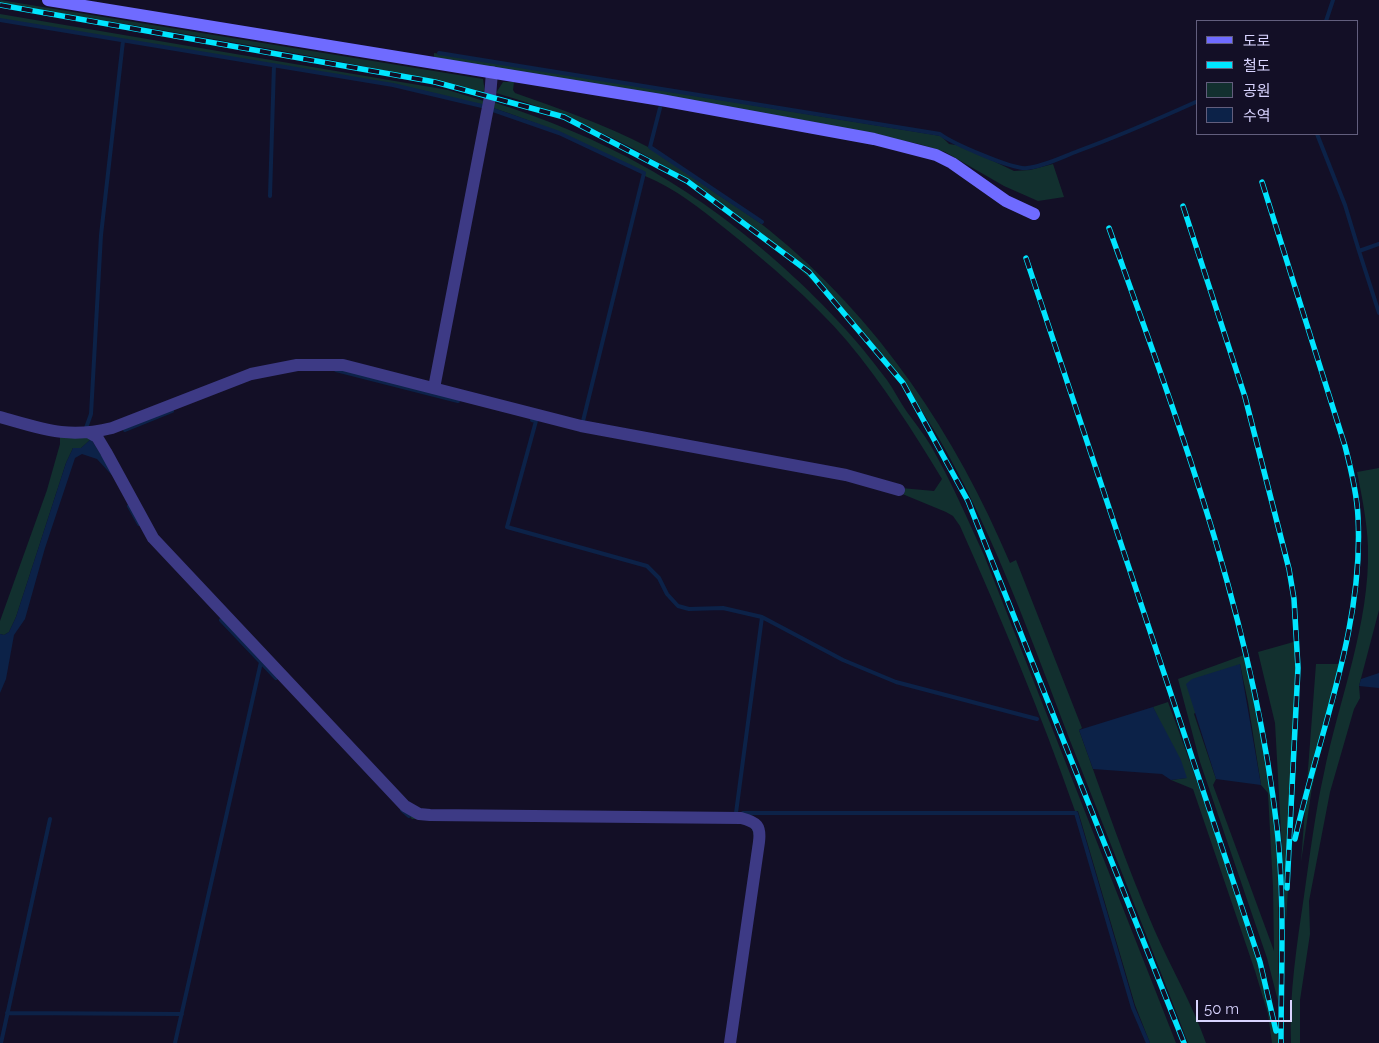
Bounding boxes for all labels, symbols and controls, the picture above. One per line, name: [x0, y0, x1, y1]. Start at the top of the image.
legend: [1196, 20, 1359, 135]
text: 도로: [1243, 32, 1271, 50]
text: 철도: [1243, 57, 1271, 75]
text: 공원: [1243, 82, 1271, 100]
text: 수역: [1243, 107, 1271, 125]
scale bar: [1199, 990, 1295, 1022]
text: 50 m: [1204, 1000, 1239, 1018]

